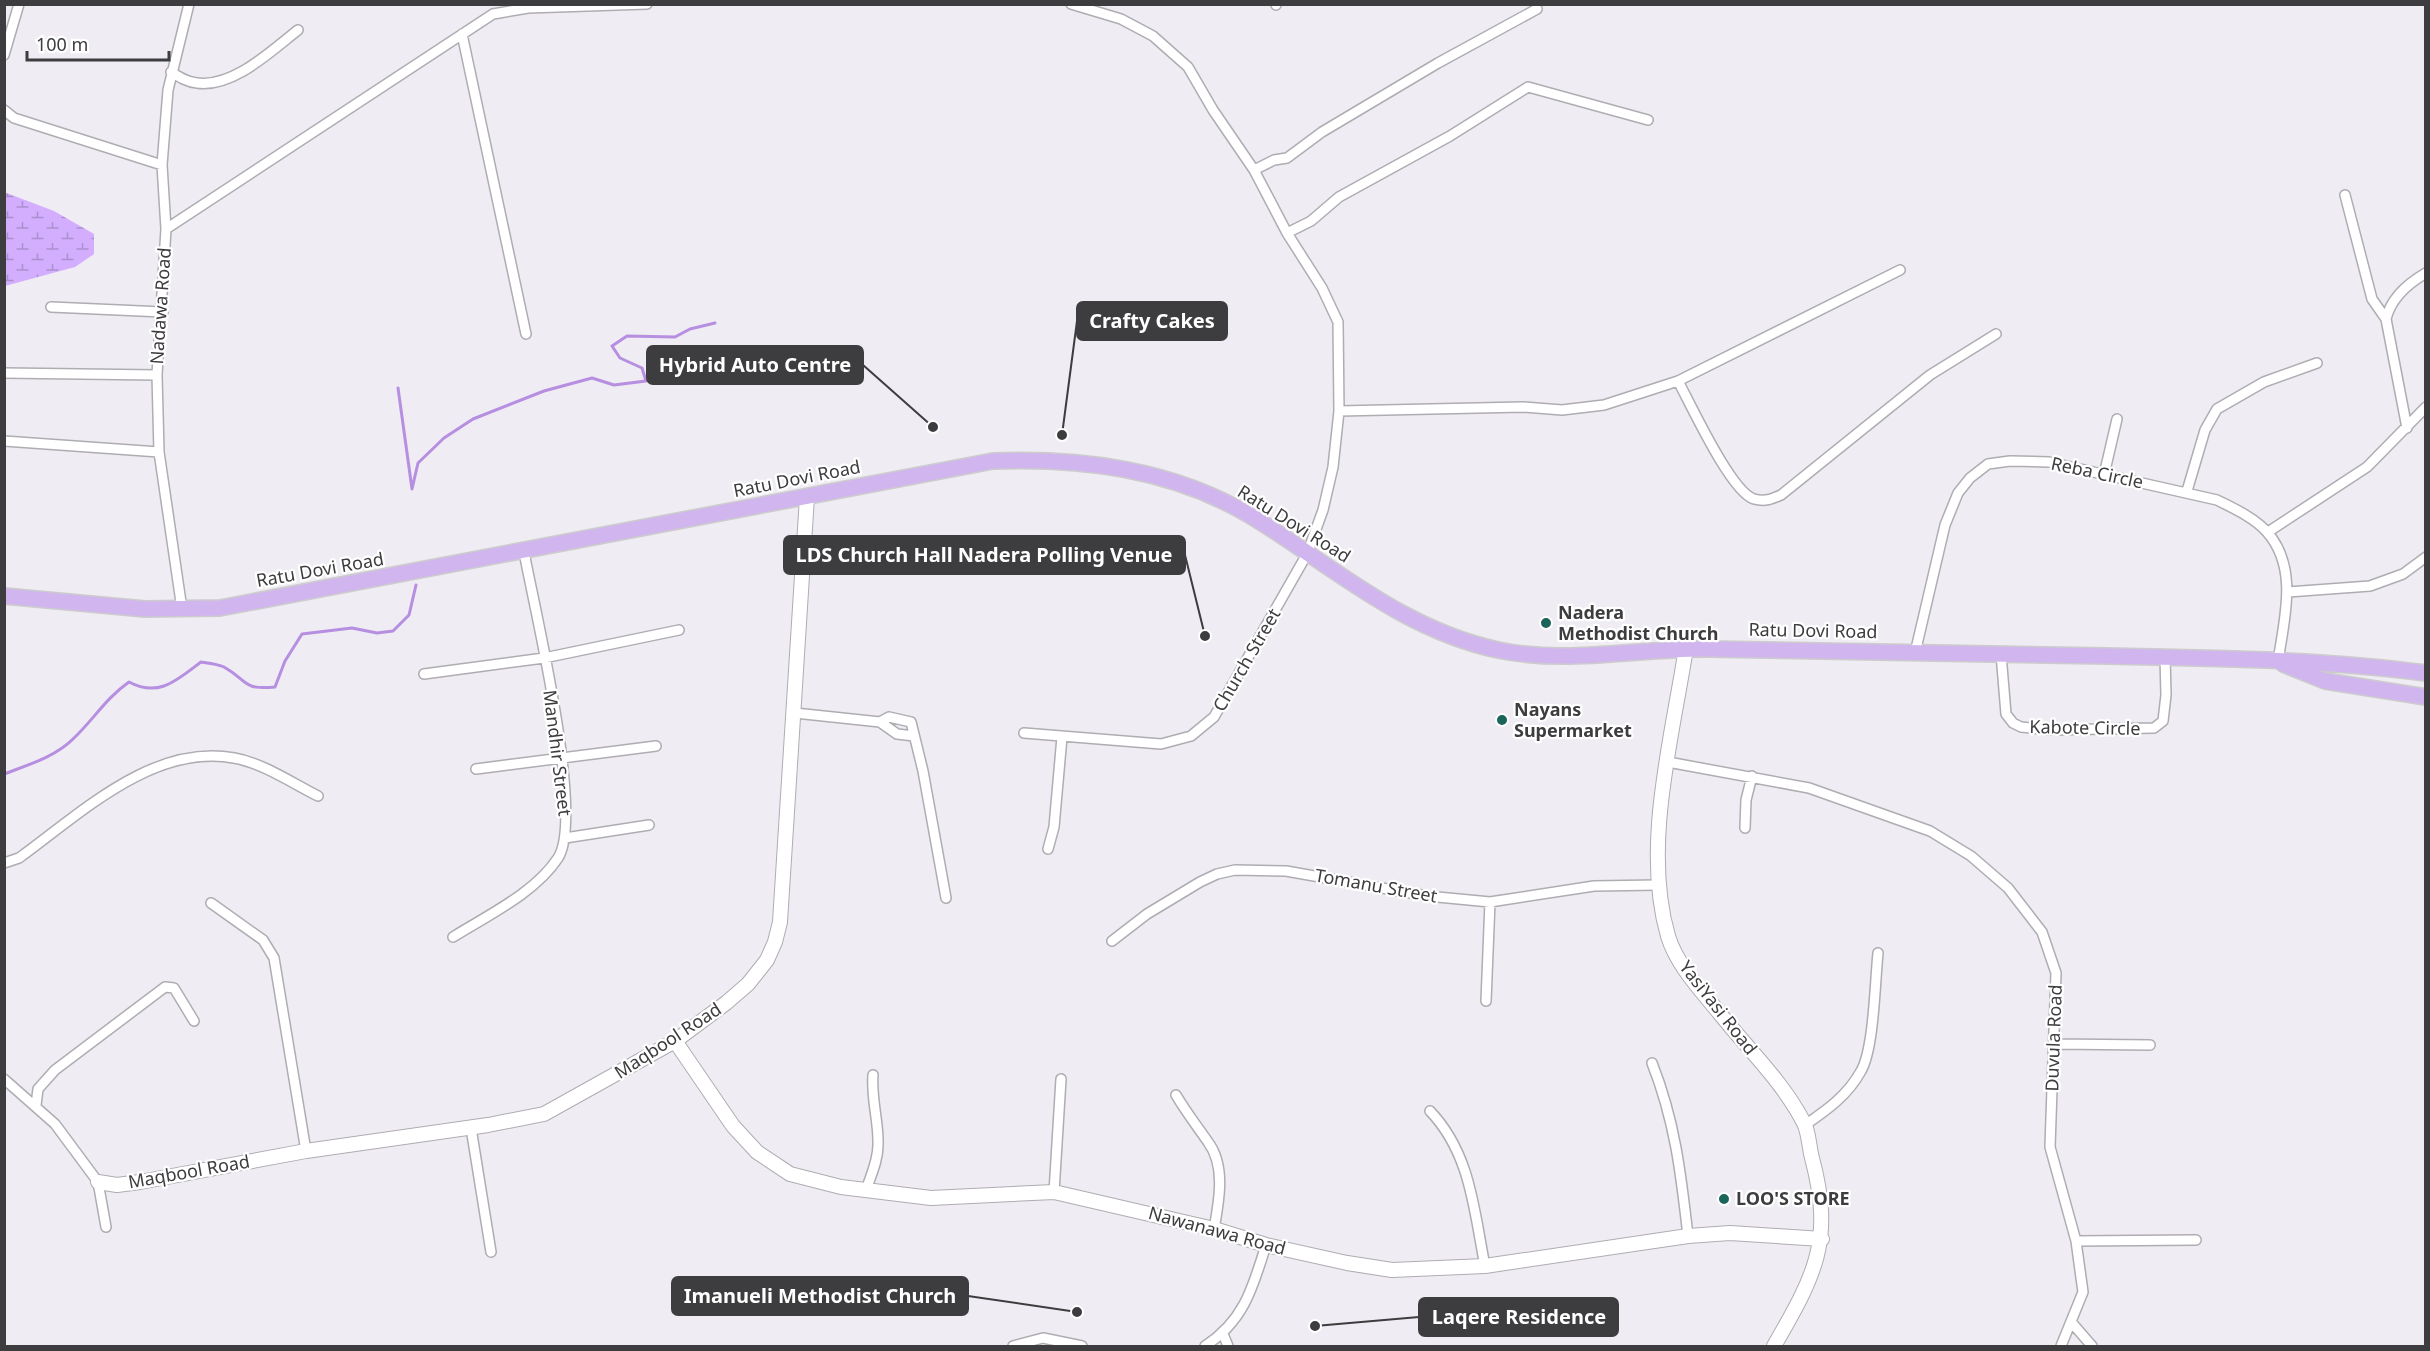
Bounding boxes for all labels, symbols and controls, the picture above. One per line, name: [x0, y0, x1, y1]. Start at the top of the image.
scale bar: [27, 24, 170, 62]
text: 100 m: [36, 32, 88, 56]
street label: Nadawa Road: [144, 247, 176, 365]
callout: Crafty Cakes: [1077, 302, 1227, 340]
text: Crafty Cakes: [1089, 307, 1215, 334]
callout: Hybrid Auto Centre: [647, 346, 863, 384]
text: Hybrid Auto Centre: [659, 351, 851, 378]
street label: Reba Circle: [2049, 451, 2146, 494]
street label: Ratu Dovi Road: [731, 454, 862, 502]
street label: Ratu Dovi Road: [1233, 479, 1356, 568]
callout: LDS Church Hall Nadera Polling Venue: [784, 536, 1185, 574]
text: LDS Church Hall Nadera Polling Venue: [795, 541, 1173, 568]
street label: Ratu Dovi Road: [254, 546, 385, 592]
place label: Nadera Methodist Church: [1558, 600, 1718, 645]
street label: Church Street: [1207, 603, 1286, 715]
marker: Nadera Methodist Church: [1539, 616, 1553, 630]
street label: Ratu Dovi Road: [1748, 617, 1878, 643]
street label: Mandhir Street: [538, 689, 578, 818]
place label: Nayans Supermarket: [1514, 697, 1632, 742]
marker: Nayans Supermarket: [1495, 713, 1509, 727]
street label: Kabote Circle: [2029, 714, 2141, 740]
street label: Tomanu Street: [1313, 862, 1440, 908]
street label: YasiYasi Road: [1674, 955, 1763, 1059]
street label: Duvula Road: [2039, 984, 2067, 1092]
street label: Maqbool Road: [609, 997, 726, 1084]
street label: Maqbool Road: [126, 1149, 251, 1194]
place label: LOO'S STORE: [1736, 1186, 1850, 1210]
marker: LOO'S STORE: [1717, 1192, 1731, 1206]
street label: Nawanawa Road: [1146, 1200, 1289, 1260]
callout: Imanueli Methodist Church: [672, 1277, 968, 1315]
text: Imanueli Methodist Church: [684, 1282, 956, 1309]
callout: Laqere Residence: [1419, 1298, 1618, 1336]
text: Laqere Residence: [1432, 1303, 1606, 1330]

